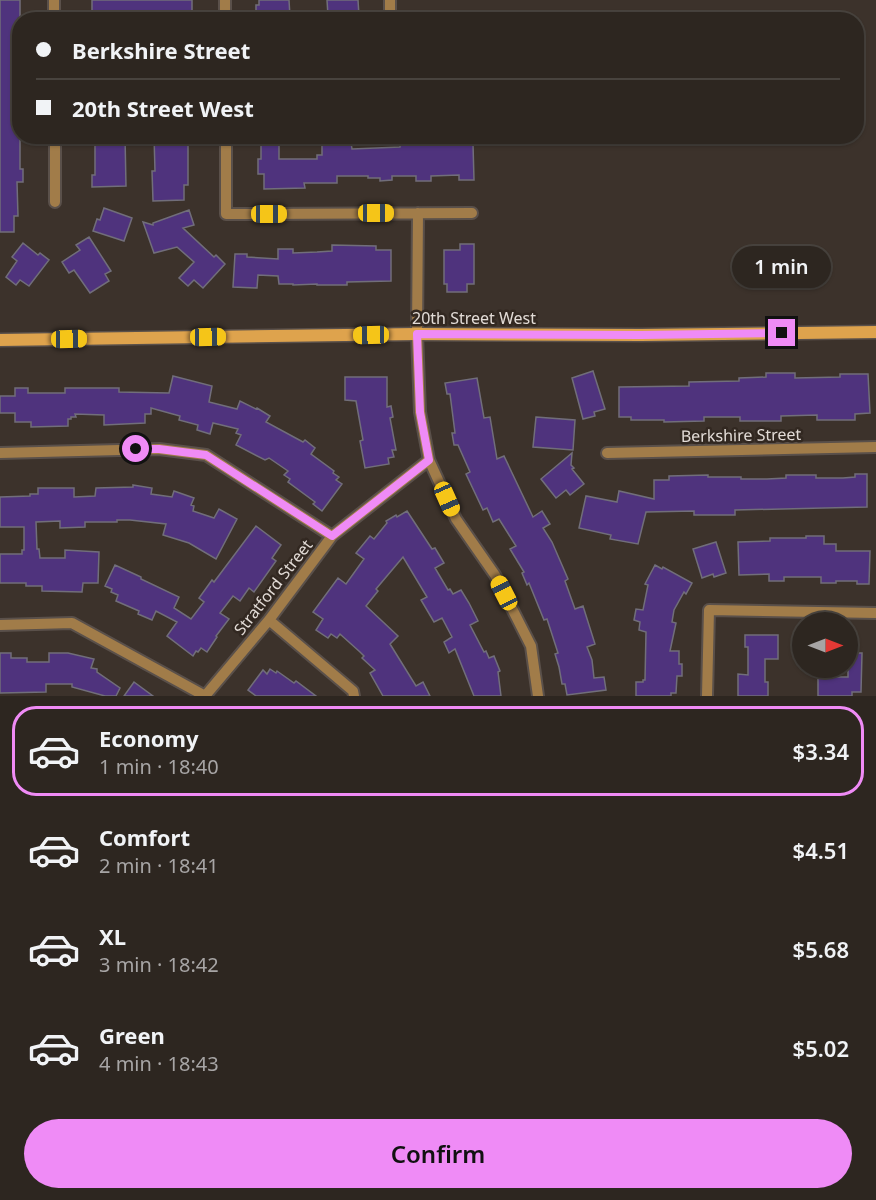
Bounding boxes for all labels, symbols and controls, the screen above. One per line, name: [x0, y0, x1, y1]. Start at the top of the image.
text: Berkshire Street: [72, 35, 250, 65]
text: 20th Street West: [72, 93, 254, 123]
car: [358, 204, 394, 222]
car: [251, 205, 287, 223]
callout: 1 min: [732, 246, 832, 288]
text: 1 min: [754, 253, 809, 280]
street label: 20th Street West: [412, 307, 536, 329]
route end: [768, 319, 795, 346]
car: [353, 326, 389, 344]
car: [190, 328, 226, 346]
car: [51, 330, 87, 348]
street label: Berkshire Street: [681, 423, 802, 447]
route start: [122, 435, 149, 462]
car: [431, 479, 463, 519]
street label: Stratford Street: [229, 534, 317, 639]
car: [488, 573, 520, 613]
north arrow: [792, 612, 858, 678]
map controls: [792, 612, 858, 678]
text: Economy: [99, 723, 198, 753]
icon: car: [27, 724, 81, 778]
text: $3.34: [793, 736, 849, 766]
text: 1 min · 18:40: [99, 753, 219, 780]
text: Comfort: [99, 822, 190, 852]
icon: car: [27, 823, 81, 877]
text: $4.51: [793, 835, 849, 865]
text: 2 min · 18:41: [99, 852, 219, 879]
text: XL: [99, 921, 126, 951]
icon: car: [27, 922, 81, 976]
text: $5.68: [793, 934, 849, 964]
text: 3 min · 18:42: [99, 951, 219, 978]
text: Green: [99, 1020, 165, 1050]
icon: car: [27, 1021, 81, 1075]
text: $5.02: [793, 1033, 849, 1063]
text: 4 min · 18:43: [99, 1050, 219, 1077]
button: Confirm: [24, 1119, 852, 1188]

